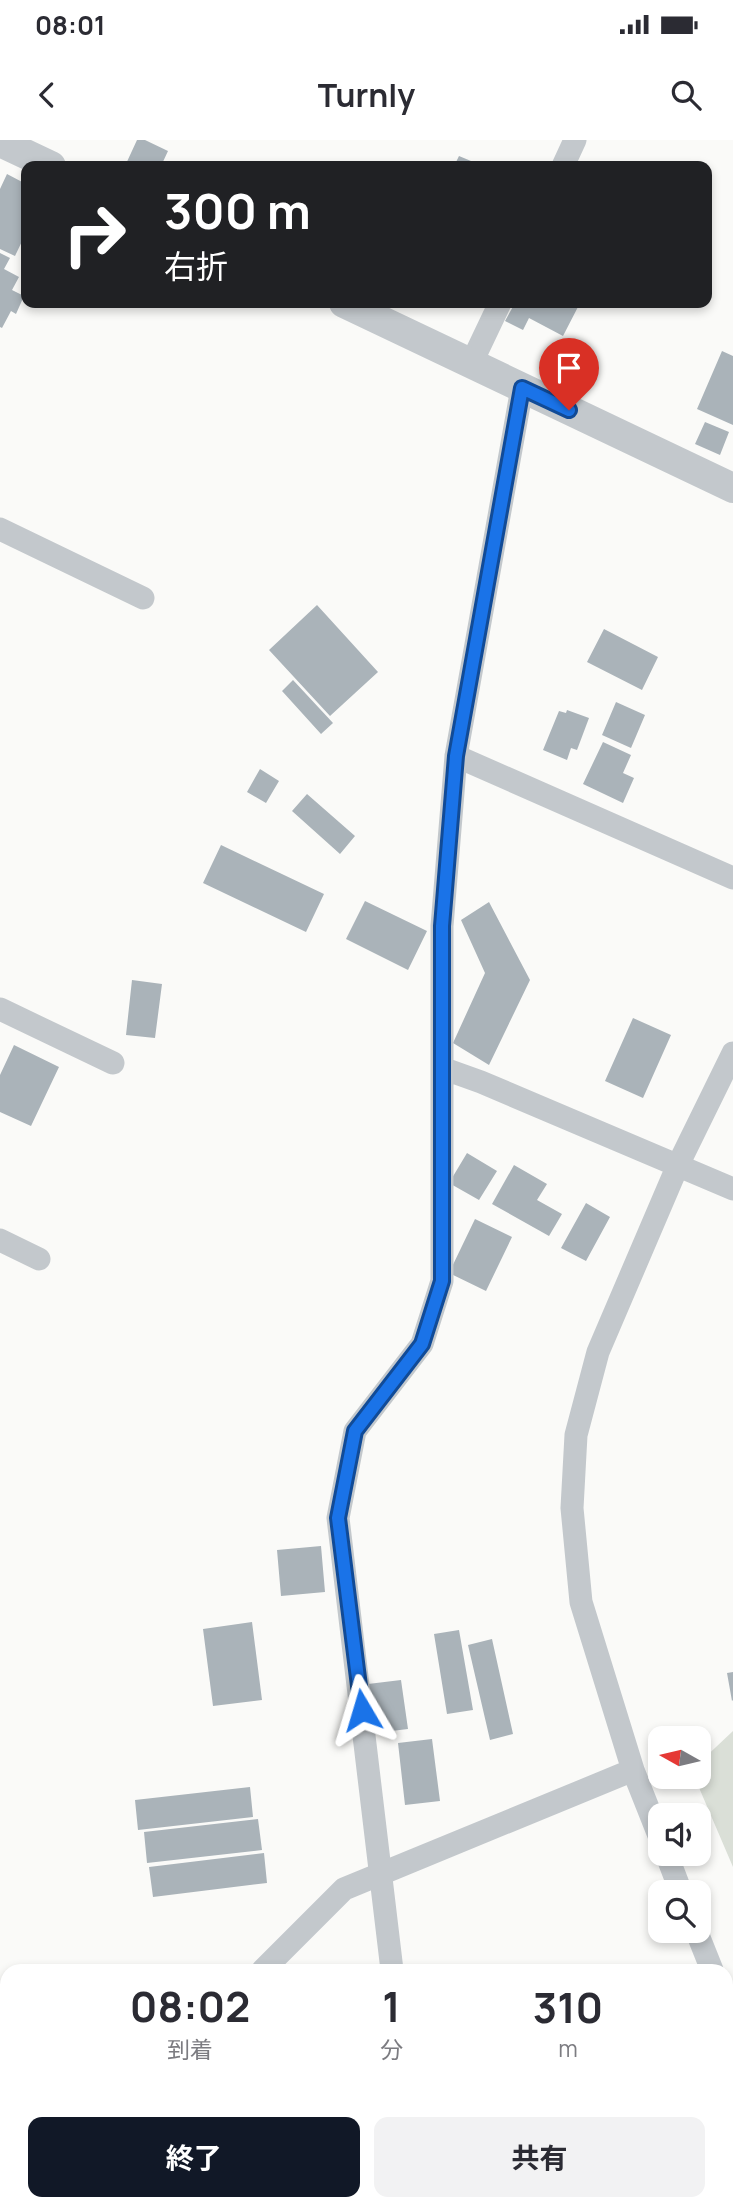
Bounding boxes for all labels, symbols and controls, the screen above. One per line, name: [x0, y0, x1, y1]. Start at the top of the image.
text: 08:01: [35, 7, 105, 43]
text: Turnly: [318, 73, 415, 117]
icon: back: [28, 76, 66, 114]
icon: search: [667, 76, 705, 114]
text: 300 m: [164, 177, 311, 244]
icon: right: [49, 189, 140, 280]
text: 右折: [164, 244, 228, 288]
pin: [539, 338, 599, 410]
icon: arrive: [550, 349, 588, 387]
position arrow: [325, 1673, 399, 1747]
north arrow: [648, 1726, 710, 1788]
map controls: [648, 1726, 711, 1943]
button: sound: [648, 1803, 711, 1866]
button: search: [648, 1880, 711, 1943]
text: 08:02: [130, 1977, 250, 2035]
text: 1: [382, 1977, 401, 2035]
text: 310: [533, 1978, 603, 2036]
text: m: [558, 2032, 578, 2064]
text: 到着: [167, 2033, 213, 2065]
text: 分: [380, 2033, 403, 2065]
button: 終了: [28, 2117, 360, 2197]
button: 共有: [374, 2117, 705, 2197]

